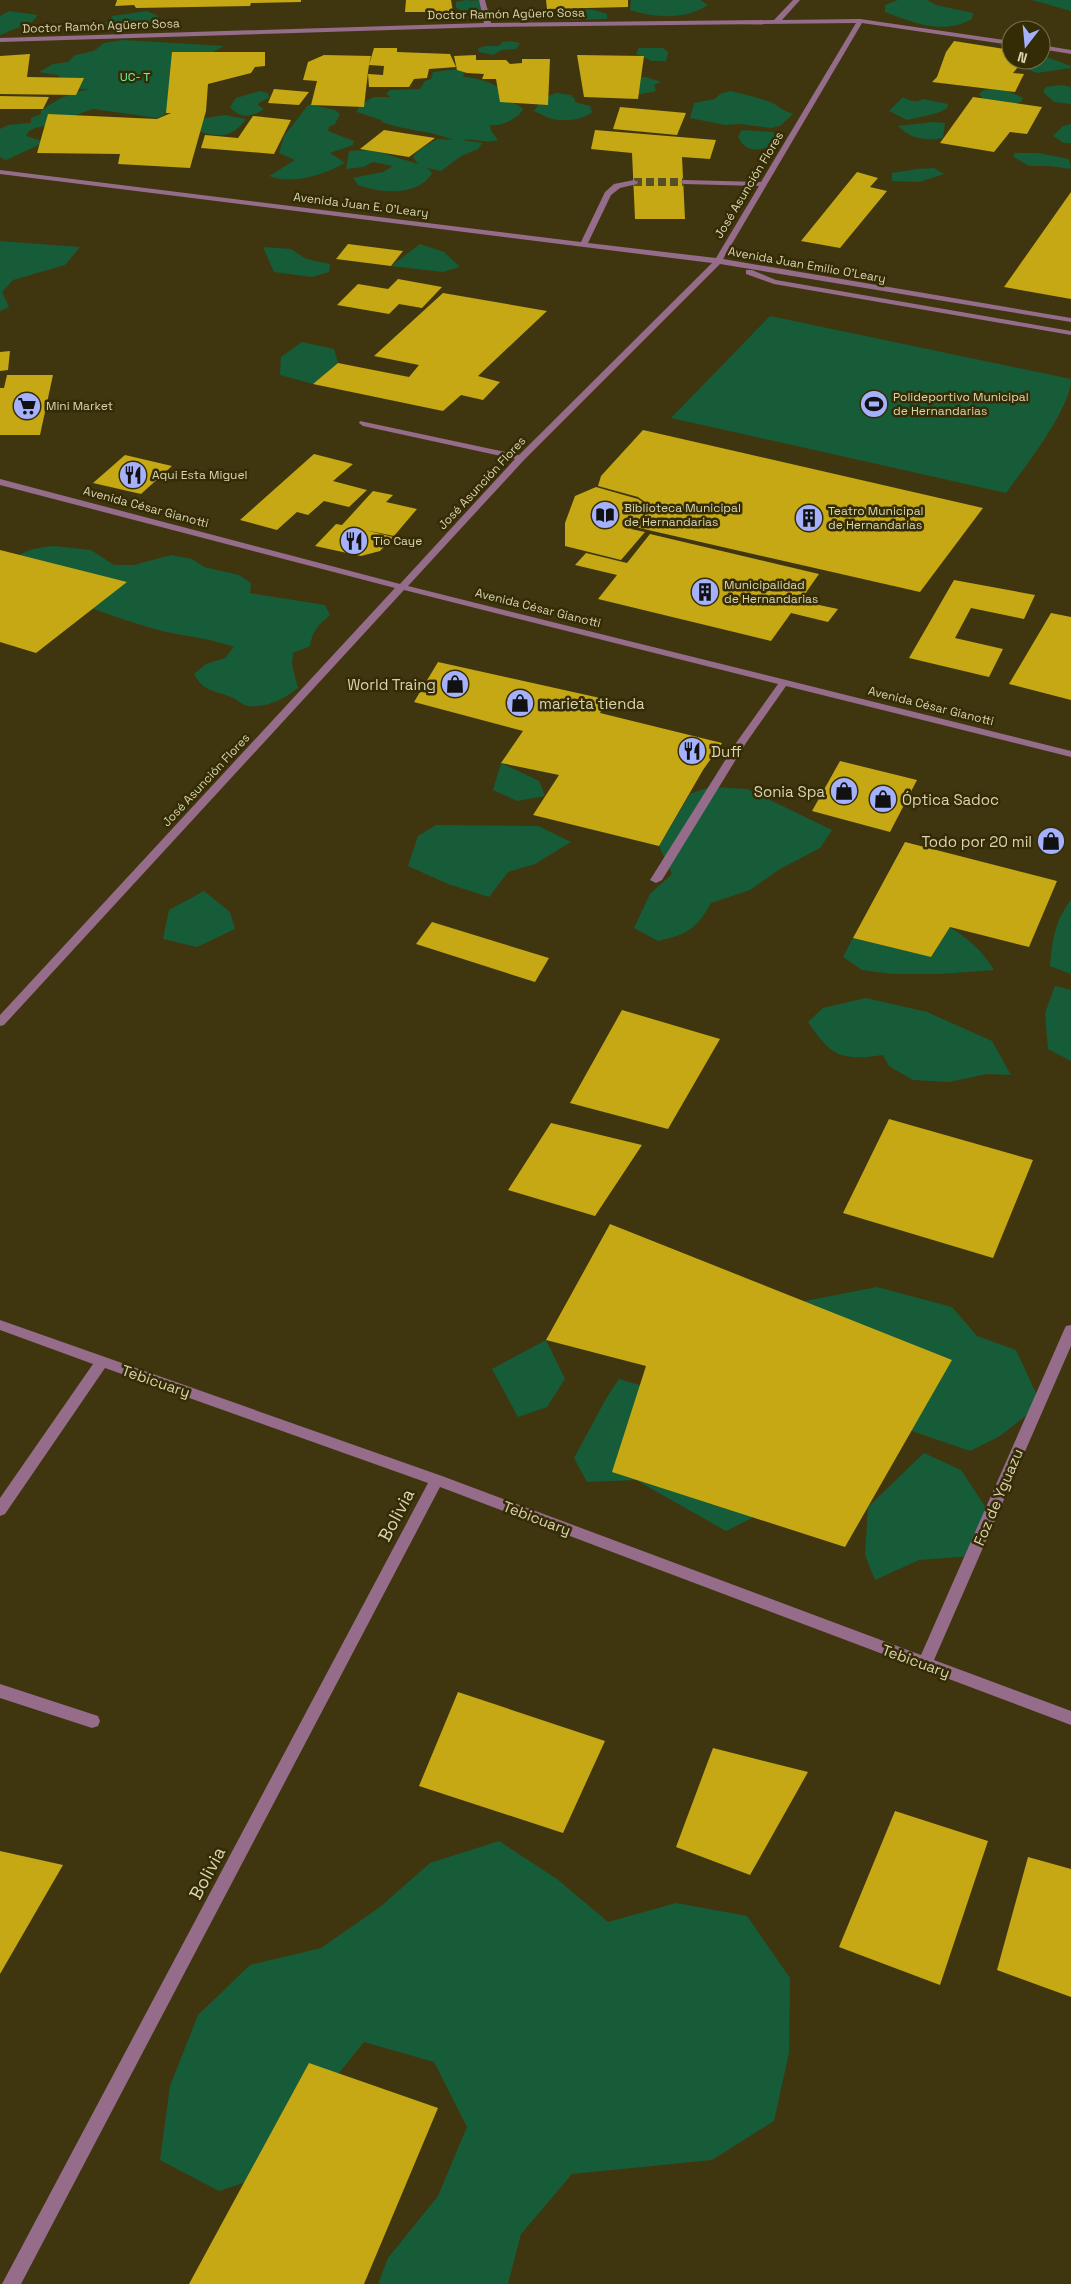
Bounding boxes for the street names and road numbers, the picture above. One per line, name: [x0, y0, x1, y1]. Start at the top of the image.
street label: Doctor Ramón Agüero Sosa: [427, 5, 585, 23]
street label: Doctor Ramón Agüero Sosa: [22, 15, 180, 37]
street label: José Asunción Flores: [711, 129, 787, 241]
street label: Avenida Juan E. O'Leary: [293, 189, 429, 221]
street label: Avenida Juan Emilio O'Leary: [727, 243, 887, 287]
street label: José Asunción Flores: [435, 433, 529, 533]
street label: Avenida César Gianotti: [82, 483, 210, 531]
street label: Avenida César Gianotti: [473, 585, 603, 631]
street label: Avenida César Gianotti: [866, 683, 996, 729]
street label: José Asunción Flores: [159, 730, 253, 830]
street label: Tebicuary: [119, 1360, 193, 1402]
street label: Foz de Yguazu: [969, 1446, 1027, 1548]
street label: Bolivia: [373, 1485, 419, 1545]
street label: Tebicuary: [500, 1496, 574, 1540]
street label: Tebicuary: [879, 1640, 953, 1682]
street label: Bolivia: [184, 1843, 230, 1903]

